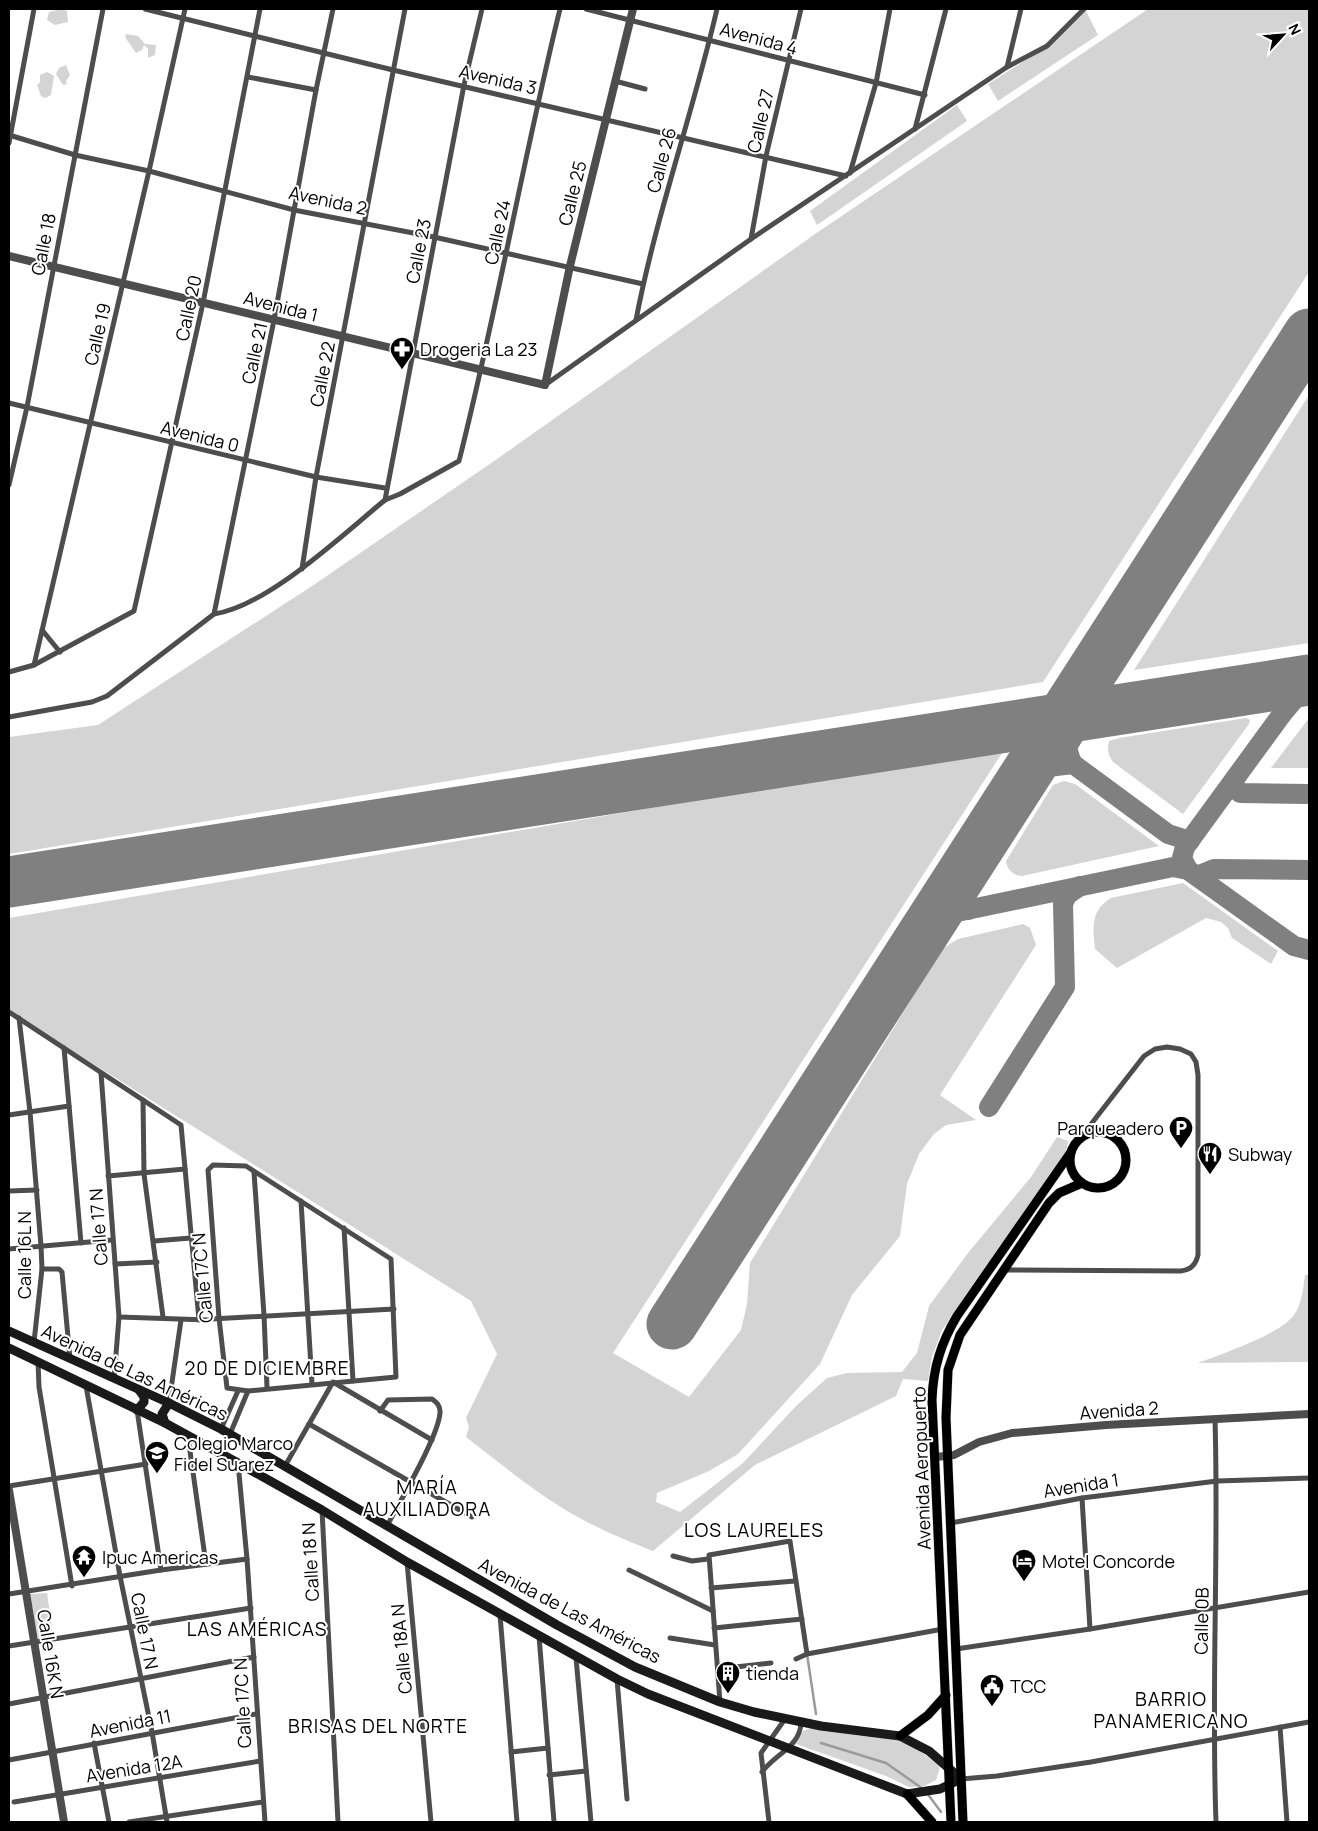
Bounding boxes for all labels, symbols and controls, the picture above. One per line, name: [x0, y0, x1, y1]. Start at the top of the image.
north arrow: [1258, 10, 1308, 60]
street label: Avenida 4: [717, 16, 801, 60]
text: N: [1284, 20, 1306, 38]
street label: Avenida 3: [457, 58, 539, 100]
street label: Calle 27: [741, 87, 779, 155]
street label: Calle 26: [641, 125, 681, 195]
street label: Calle 25: [552, 158, 592, 228]
street label: Avenida 2: [287, 180, 369, 220]
street label: Calle 24: [478, 197, 516, 267]
street label: Calle 18: [25, 211, 61, 277]
street label: Calle 23: [400, 217, 436, 285]
street label: Calle 20: [169, 273, 207, 343]
street label: Avenida 1: [241, 285, 321, 327]
street label: Calle 19: [78, 300, 116, 368]
street label: Calle 21: [236, 320, 272, 386]
pharmacy icon: Drogeria La 23: [389, 336, 415, 370]
place label: Drogeria La 23: [420, 337, 538, 361]
street label: Calle 22: [304, 339, 340, 409]
street label: Avenida 0: [158, 415, 242, 457]
parking icon: Parqueadero: [1168, 1115, 1194, 1149]
place label: Parqueadero: [1057, 1116, 1164, 1140]
restaurant icon: Subway: [1197, 1141, 1223, 1175]
place label: Subway: [1228, 1142, 1293, 1166]
street label: Calle 17 N: [83, 1188, 113, 1266]
street label: Calle 16L N: [12, 1211, 36, 1299]
street label: Calle 17C N: [186, 1232, 218, 1324]
street label: Avenida de Las Américas: [38, 1318, 232, 1426]
district label: 20 DE DICIEMBRE: [184, 1355, 350, 1381]
street label: Avenida Aeropuerto: [906, 1386, 936, 1550]
street label: Avenida 2: [1079, 1395, 1159, 1425]
place label: Colegio Marco Fidel Suarez: [174, 1431, 293, 1476]
school or university icon: Colegio Marco Fidel Suarez: [144, 1440, 170, 1474]
street label: Avenida 1: [1042, 1467, 1120, 1503]
district label: MARÍA AUXILIADORA: [363, 1474, 491, 1522]
district label: LOS LAURELES: [684, 1517, 824, 1543]
street label: Calle 18 N: [296, 1522, 324, 1602]
temple icon: Ipuc Americas: [71, 1544, 97, 1578]
place label: Ipuc Americas: [102, 1545, 218, 1569]
hotel icon: Motel Concorde: [1011, 1548, 1037, 1582]
place label: Motel Concorde: [1042, 1549, 1175, 1573]
street label: Avenida de Las Américas: [475, 1552, 665, 1668]
street label: Calle 0B: [1188, 1587, 1214, 1655]
street label: Calle 17 N: [126, 1591, 164, 1671]
street label: Calle 18A N: [385, 1603, 417, 1695]
street label: Calle 16K N: [32, 1608, 70, 1700]
district label: LAS AMÉRICAS: [187, 1616, 327, 1642]
street label: Calle 17C N: [228, 1657, 256, 1749]
building icon: tienda: [715, 1660, 741, 1694]
place label: tienda: [746, 1661, 799, 1685]
public building icon: TCC: [979, 1673, 1005, 1707]
place label: TCC: [1010, 1674, 1047, 1698]
district label: BARRIO PANAMERICANO: [1094, 1686, 1248, 1734]
street label: Avenida 11: [87, 1703, 173, 1743]
district label: BRISAS DEL NORTE: [288, 1713, 468, 1739]
street label: Avenida 12A: [84, 1748, 184, 1787]

